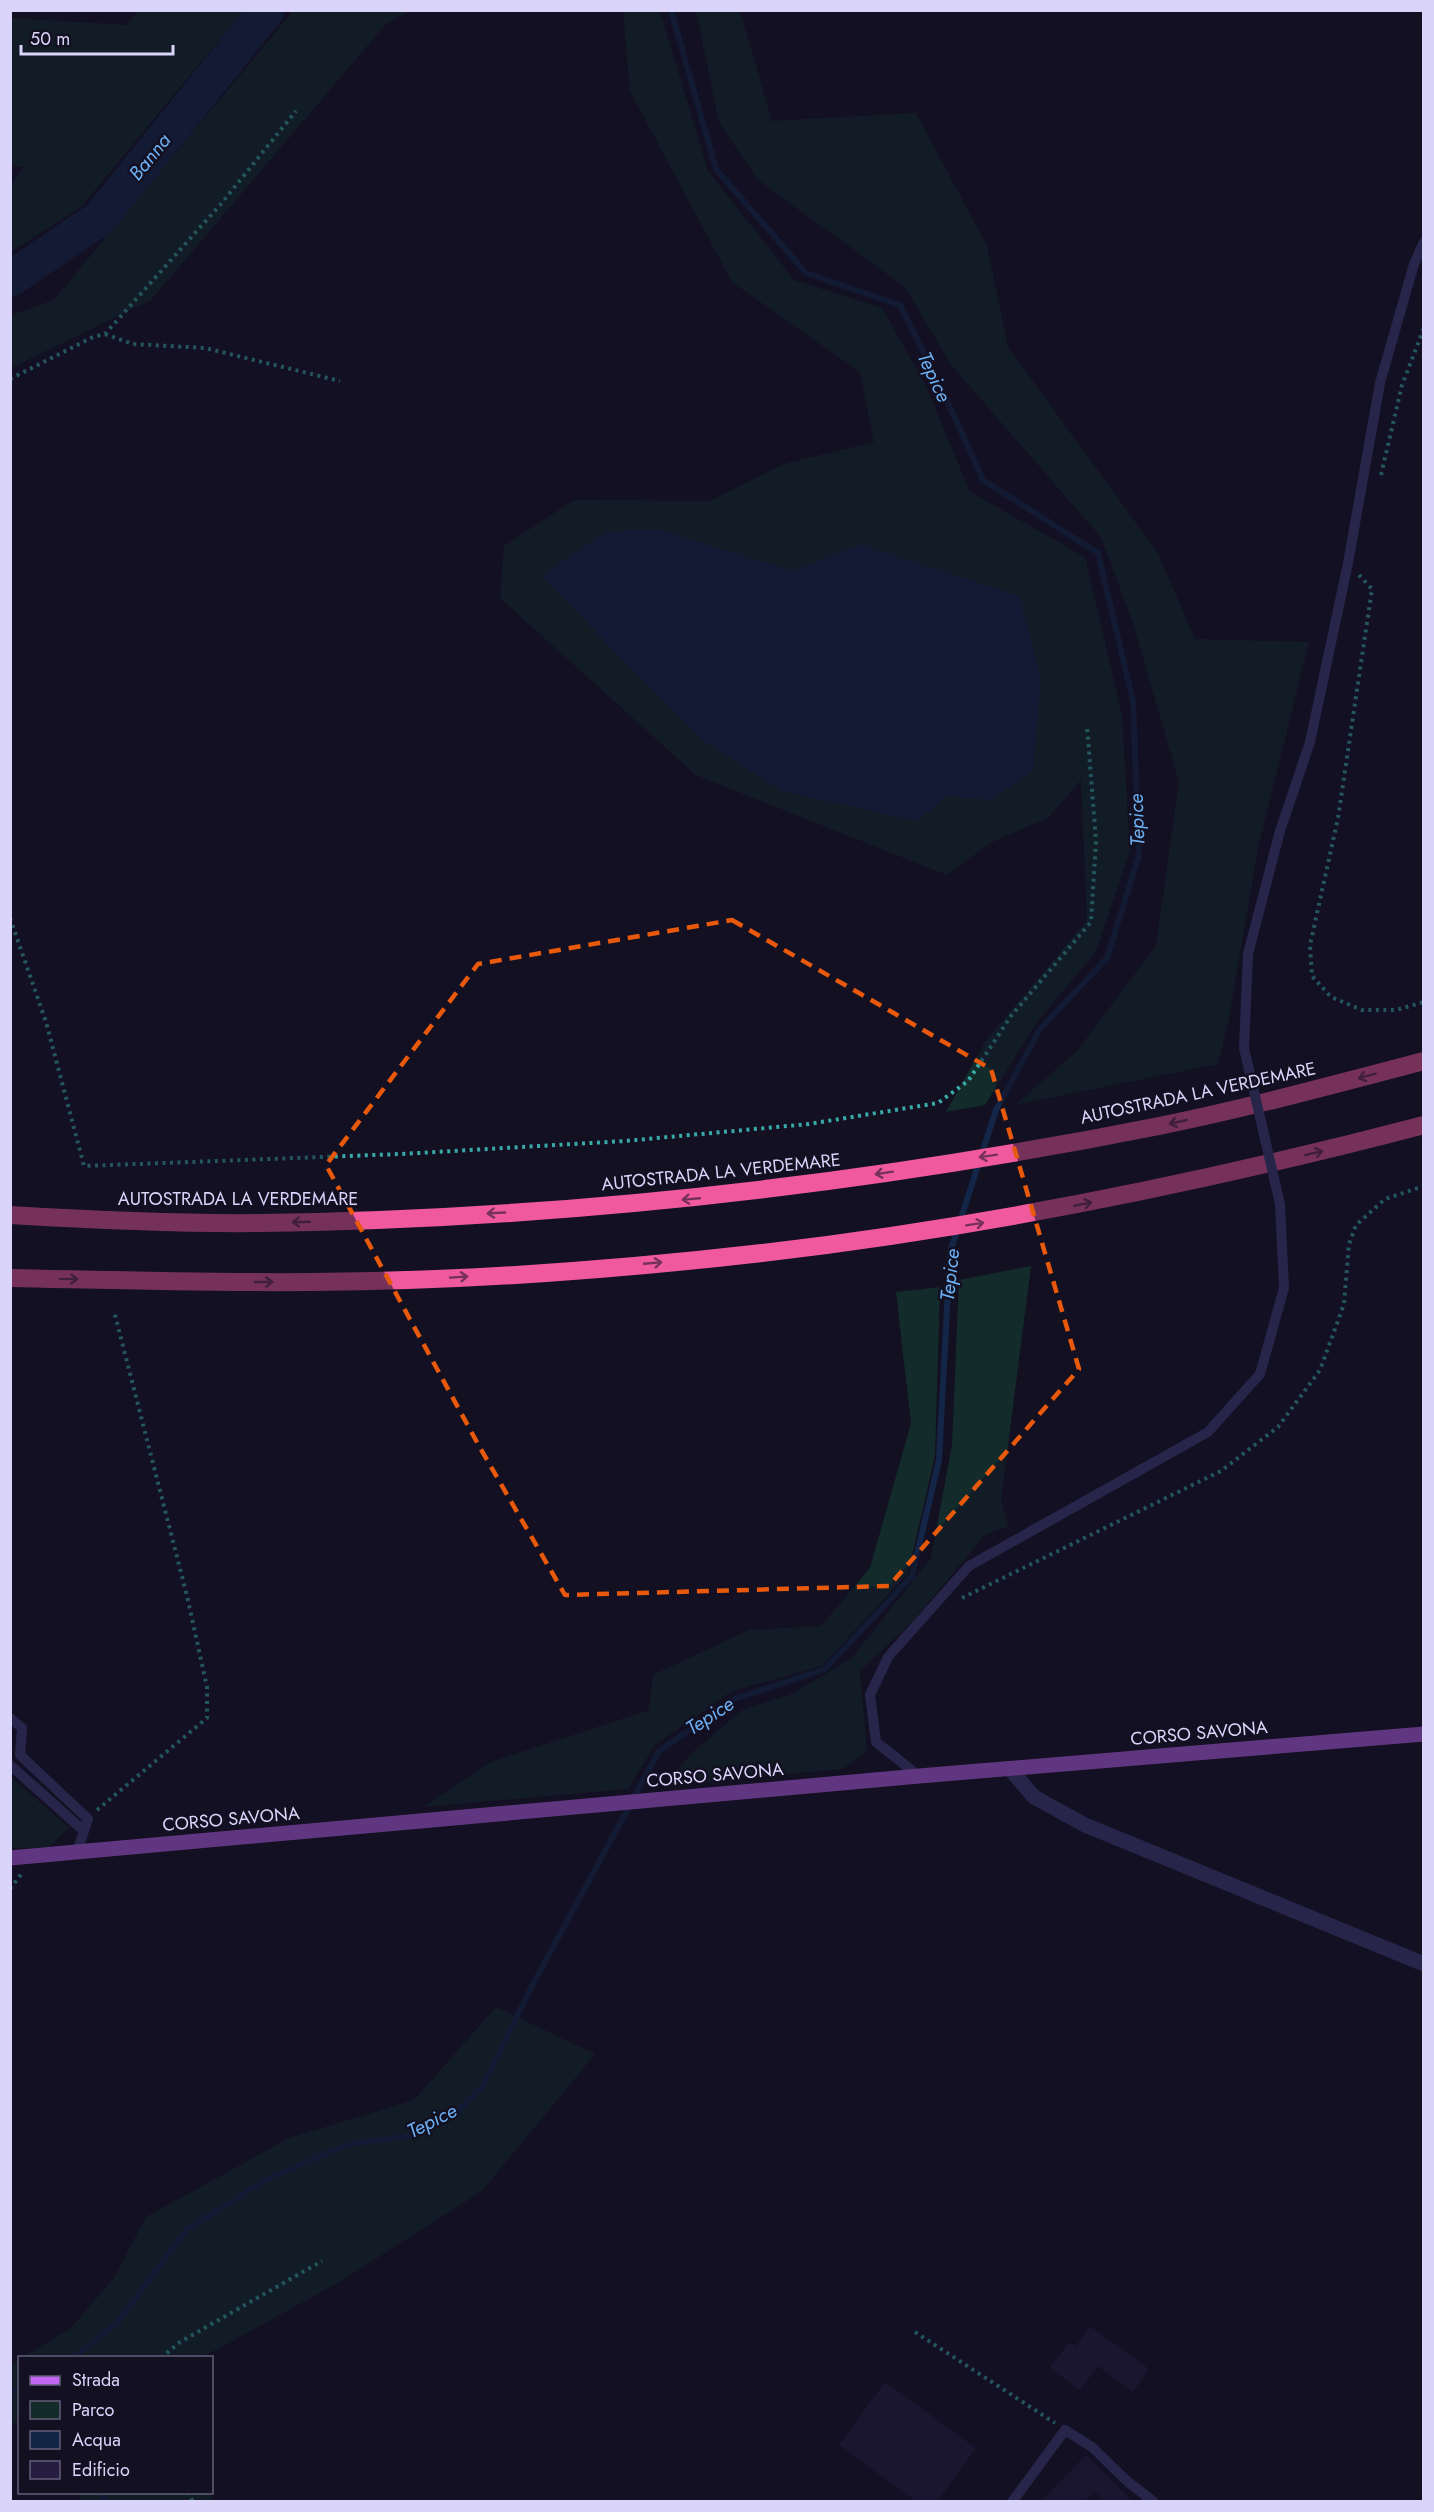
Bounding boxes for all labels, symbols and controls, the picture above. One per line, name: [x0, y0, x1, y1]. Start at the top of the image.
scale bar: [21, 18, 172, 56]
text: 50 m: [30, 26, 70, 52]
water label: Banna: [122, 127, 178, 187]
water label: Tepice: [910, 347, 958, 407]
water label: Tepice: [1122, 793, 1152, 847]
street label: AUTOSTRADA LA VERDEMARE: [1078, 1055, 1318, 1131]
one-way arrow: [1358, 1071, 1377, 1082]
one-way arrow: [1168, 1117, 1188, 1128]
street label: AUTOSTRADA LA VERDEMARE: [600, 1147, 842, 1197]
one-way arrow: [1304, 1147, 1323, 1159]
one-way arrow: [978, 1151, 998, 1162]
one-way arrow: [874, 1168, 894, 1179]
street label: AUTOSTRADA LA VERDEMARE: [118, 1186, 358, 1212]
one-way arrow: [681, 1193, 701, 1204]
one-way arrow: [1072, 1198, 1092, 1209]
one-way arrow: [487, 1208, 507, 1219]
one-way arrow: [292, 1216, 312, 1227]
one-way arrow: [964, 1218, 984, 1229]
water label: Tepice: [933, 1247, 967, 1303]
one-way arrow: [643, 1257, 663, 1268]
one-way arrow: [448, 1271, 468, 1282]
one-way arrow: [58, 1273, 78, 1285]
one-way arrow: [253, 1276, 273, 1288]
water label: Tepice: [680, 1690, 740, 1742]
street label: CORSO SAVONA: [1129, 1714, 1269, 1752]
street label: CORSO SAVONA: [645, 1756, 785, 1794]
street label: CORSO SAVONA: [161, 1800, 301, 1838]
water label: Tepice: [402, 2096, 462, 2146]
legend: [18, 2356, 213, 2494]
text: Strada: [72, 2367, 120, 2393]
text: Parco: [72, 2397, 114, 2423]
text: Acqua: [72, 2427, 121, 2453]
text: Edificio: [72, 2457, 130, 2483]

